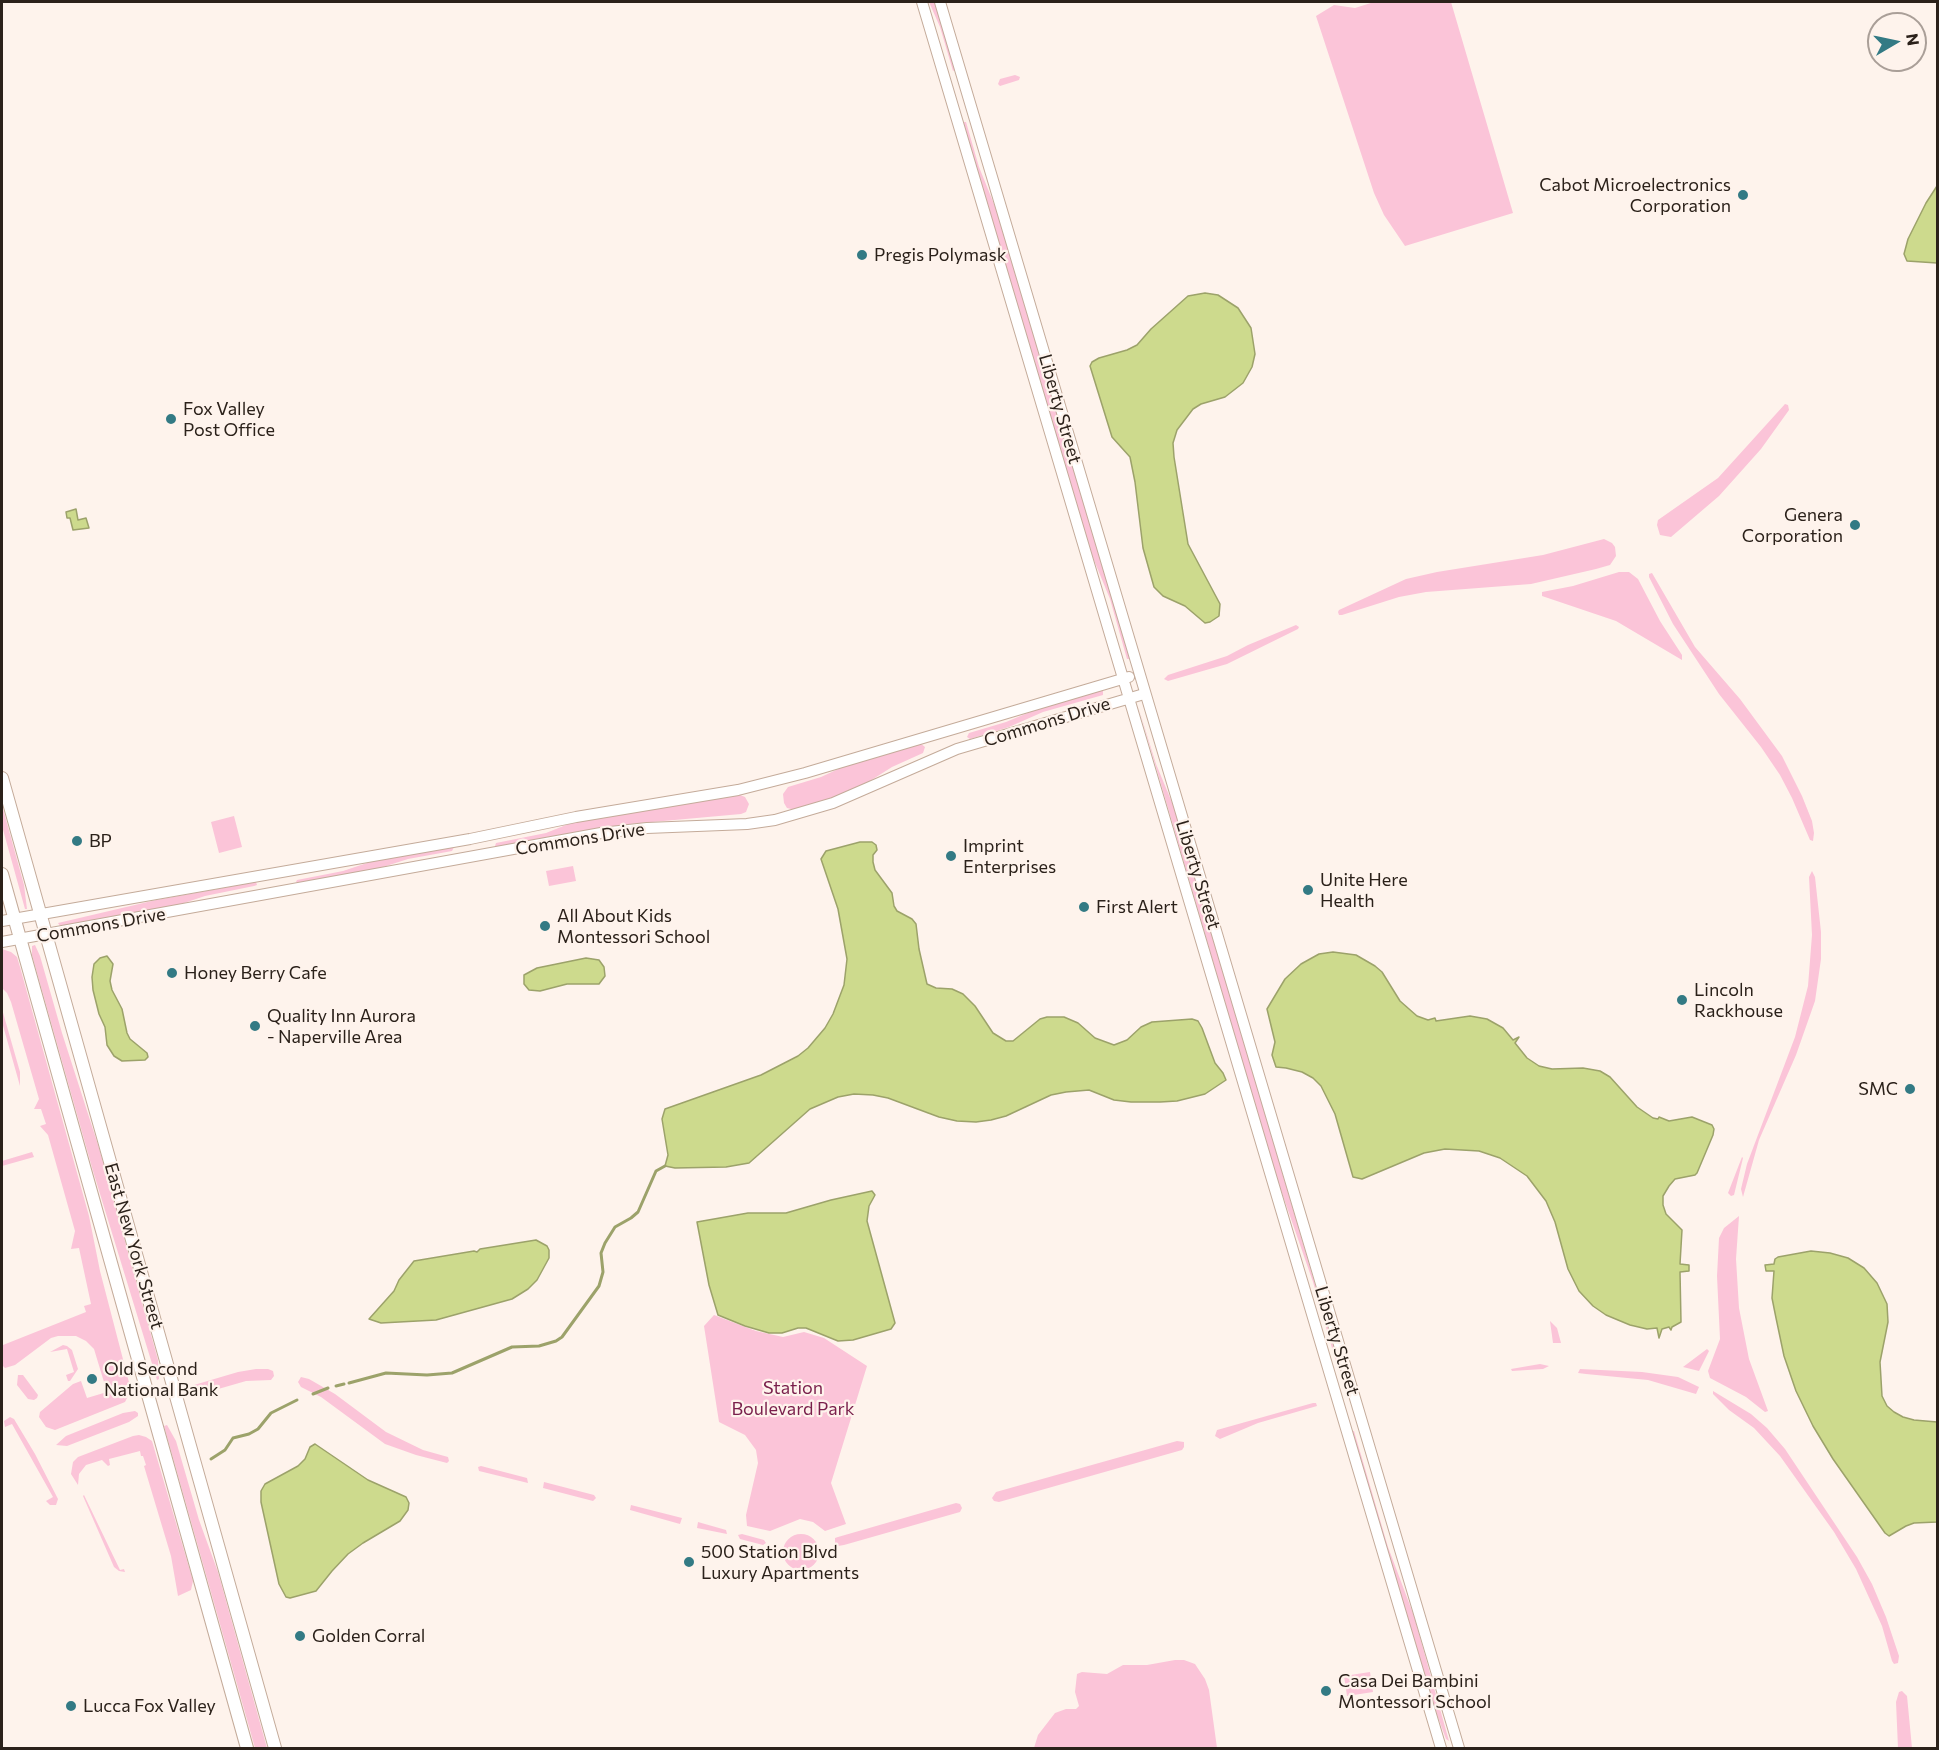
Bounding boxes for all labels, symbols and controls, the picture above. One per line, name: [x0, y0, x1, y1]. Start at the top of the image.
north arrow: [1867, 12, 1927, 72]
text: N: [1903, 32, 1924, 47]
place label: Cabot Microelectronics Corporation: [1539, 174, 1731, 216]
marker: Cabot Microelectronics Corporation: [1736, 188, 1750, 202]
place label: Pregis Polymask: [874, 244, 1006, 266]
marker: Pregis Polymask: [855, 248, 869, 262]
street label: Liberty Street: [1034, 352, 1086, 466]
place label: Fox Valley Post Office: [183, 398, 275, 440]
marker: Fox Valley Post Office: [164, 412, 178, 426]
place label: Genera Corporation: [1742, 504, 1843, 546]
marker: Genera Corporation: [1848, 518, 1862, 532]
street label: Commons Drive: [981, 693, 1113, 751]
street label: Commons Drive: [514, 818, 646, 860]
street label: Liberty Street: [1171, 818, 1225, 932]
place label: BP: [89, 830, 112, 852]
marker: BP: [70, 834, 84, 848]
place label: Imprint Enterprises: [963, 835, 1056, 878]
marker: Imprint Enterprises: [944, 849, 958, 863]
place label: Unite Here Health: [1320, 869, 1408, 912]
marker: Unite Here Health: [1301, 883, 1315, 897]
place label: First Alert: [1096, 896, 1178, 918]
marker: First Alert: [1077, 900, 1091, 914]
street label: Commons Drive: [35, 903, 167, 947]
place label: All About Kids Montessori School: [557, 905, 710, 948]
marker: All About Kids Montessori School: [538, 919, 552, 933]
place label: Honey Berry Cafe: [184, 962, 327, 984]
marker: Honey Berry Cafe: [165, 966, 179, 980]
place label: Lincoln Rackhouse: [1694, 979, 1783, 1022]
marker: Lincoln Rackhouse: [1675, 993, 1689, 1007]
place label: Quality Inn Aurora - Naperville Area: [267, 1005, 416, 1048]
marker: Quality Inn Aurora - Naperville Area: [248, 1019, 262, 1033]
place label: SMC: [1858, 1078, 1898, 1100]
marker: SMC: [1903, 1082, 1917, 1096]
street label: East New York Street: [100, 1160, 168, 1332]
street label: Liberty Street: [1310, 1284, 1364, 1398]
place label: Old Second National Bank: [104, 1358, 219, 1400]
marker: Old Second National Bank: [85, 1372, 99, 1386]
park label: Station Boulevard Park: [731, 1377, 855, 1420]
place label: 500 Station Blvd Luxury Apartments: [701, 1541, 859, 1584]
marker: 500 Station Blvd Luxury Apartments: [682, 1555, 696, 1569]
place label: Golden Corral: [312, 1625, 425, 1647]
marker: Golden Corral: [293, 1629, 307, 1643]
place label: Casa Dei Bambini Montessori School: [1338, 1670, 1491, 1712]
marker: Casa Dei Bambini Montessori School: [1319, 1684, 1333, 1698]
place label: Lucca Fox Valley: [83, 1695, 216, 1717]
marker: Lucca Fox Valley: [64, 1699, 78, 1713]

